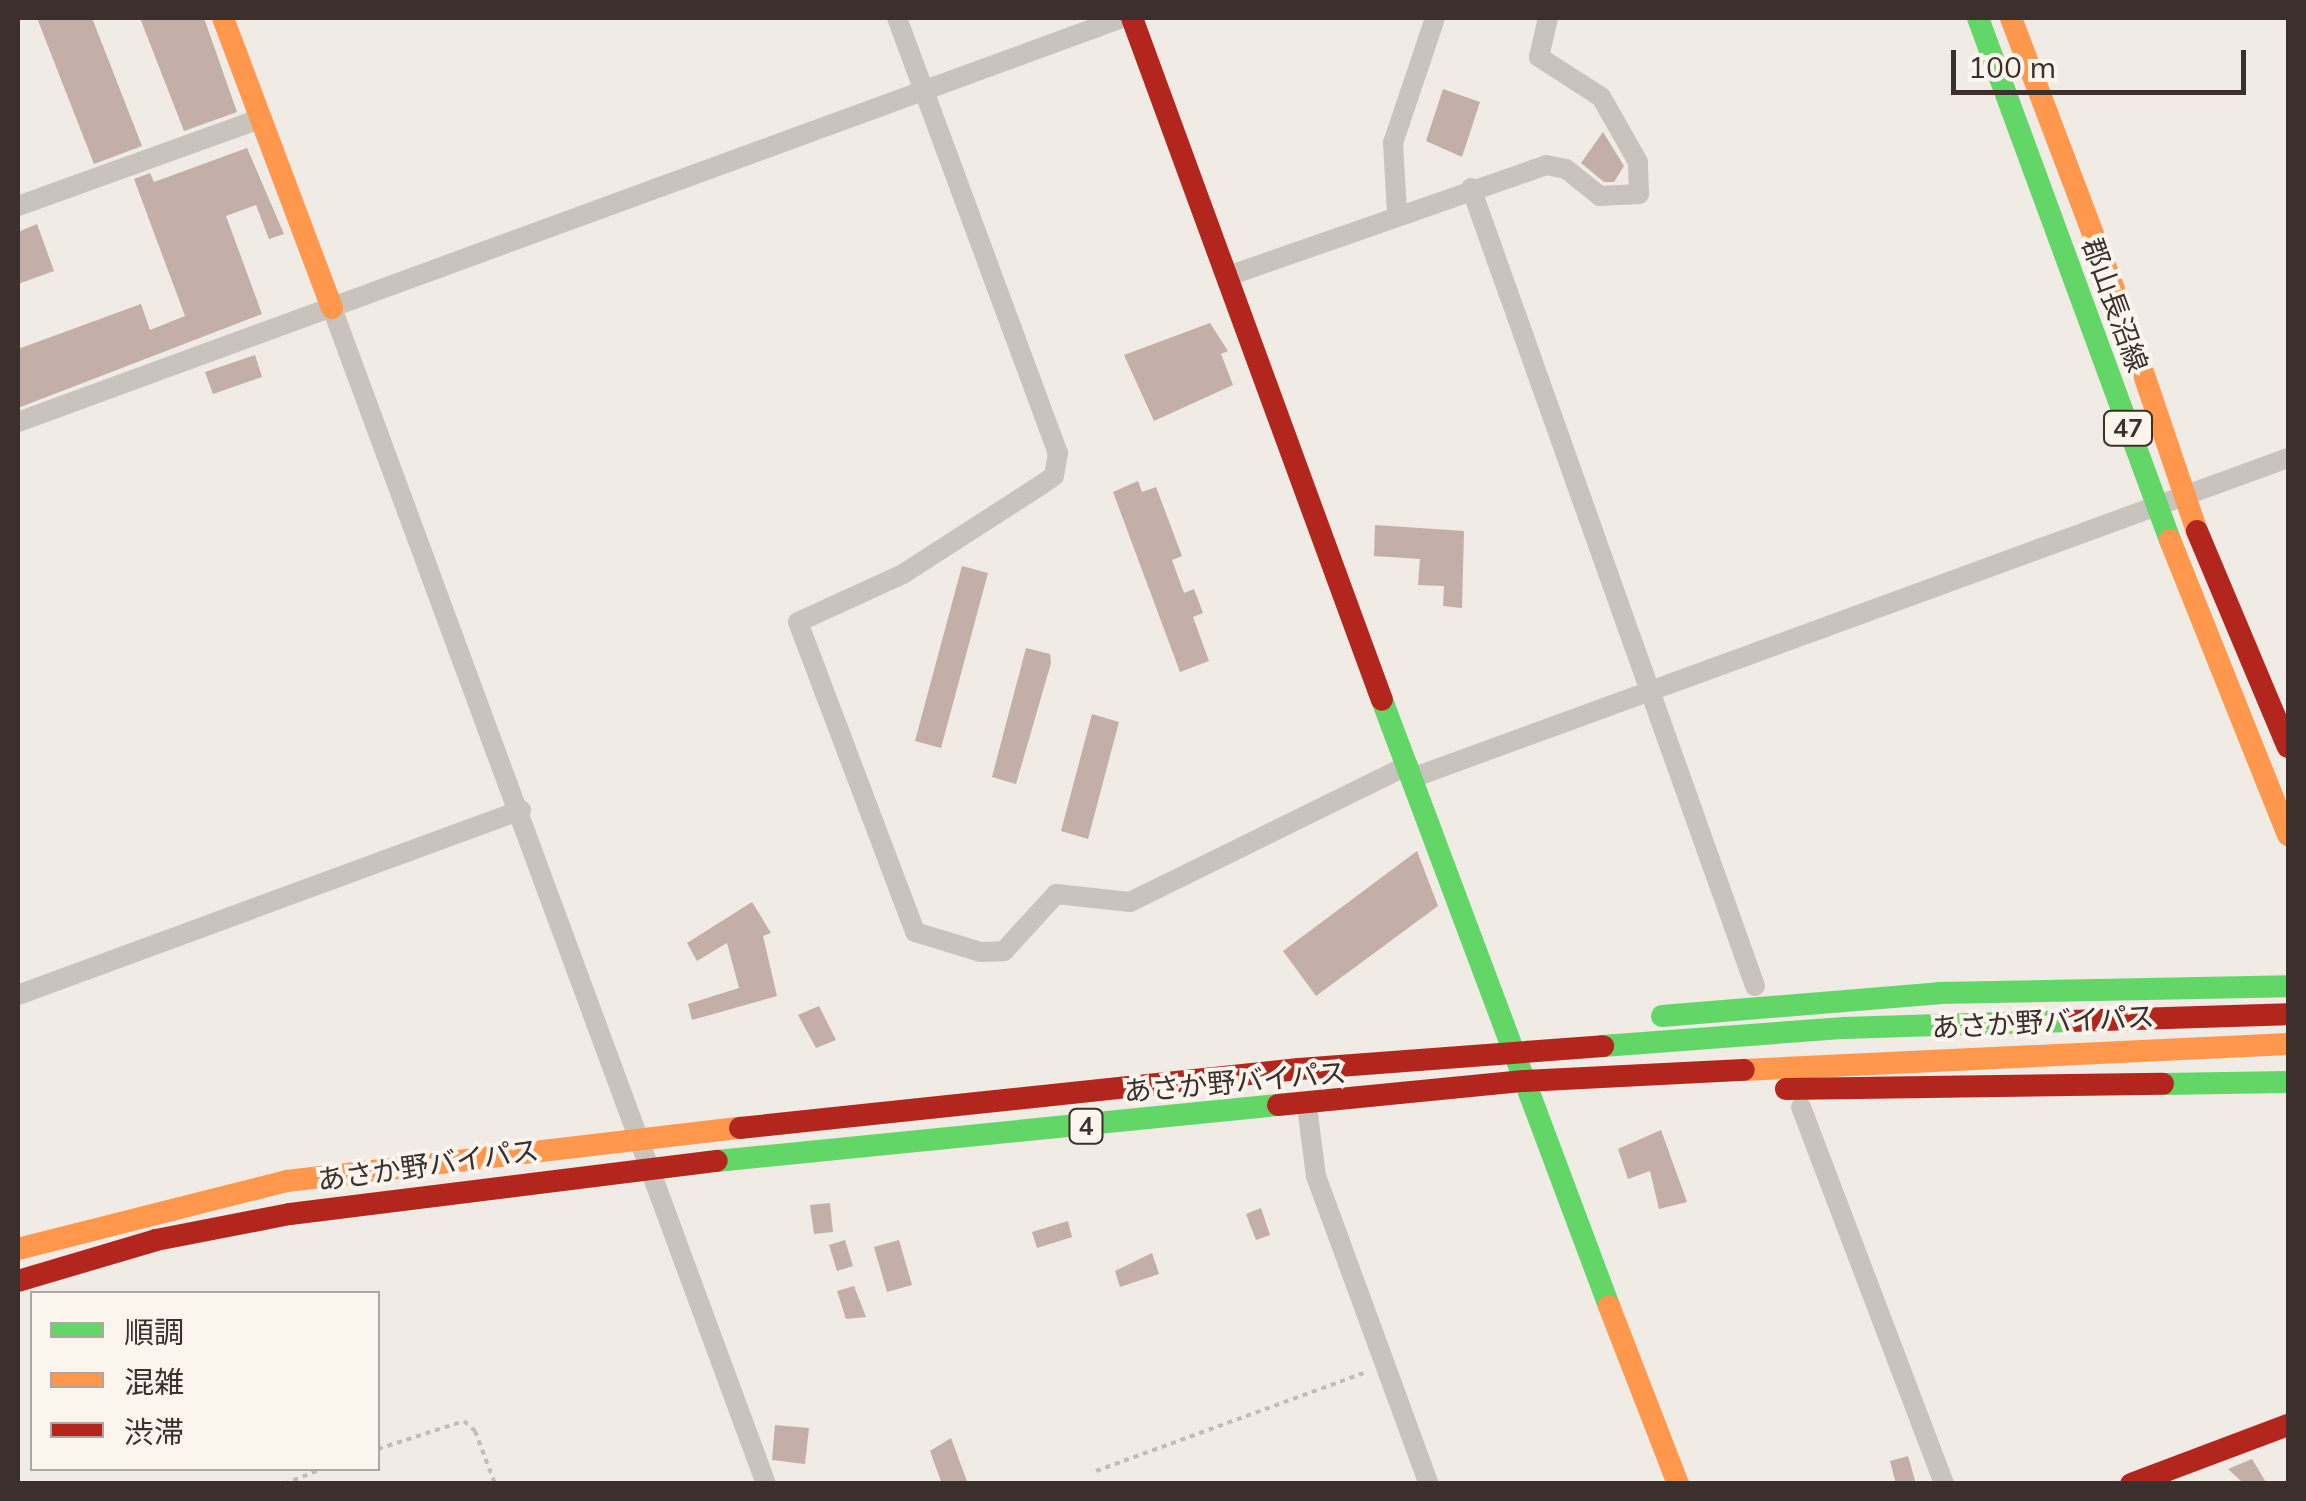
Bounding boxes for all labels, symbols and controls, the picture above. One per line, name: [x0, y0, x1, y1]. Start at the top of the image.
scale bar: [1956, 30, 2251, 92]
text: 100 m: [1968, 48, 2056, 86]
street label: 郡山長沼線: [2075, 233, 2155, 377]
road number: 47: [2103, 408, 2153, 448]
street label: あさか野バイパス: [1930, 999, 2156, 1045]
street label: あさか野バイパス: [1122, 1056, 1348, 1108]
road number: 4: [1068, 1106, 1104, 1146]
street label: あさか野バイパス: [315, 1133, 541, 1197]
legend: [30, 1291, 380, 1471]
text: 順調: [124, 1313, 184, 1351]
text: 混雑: [124, 1363, 184, 1401]
text: 渋滞: [124, 1413, 184, 1451]

